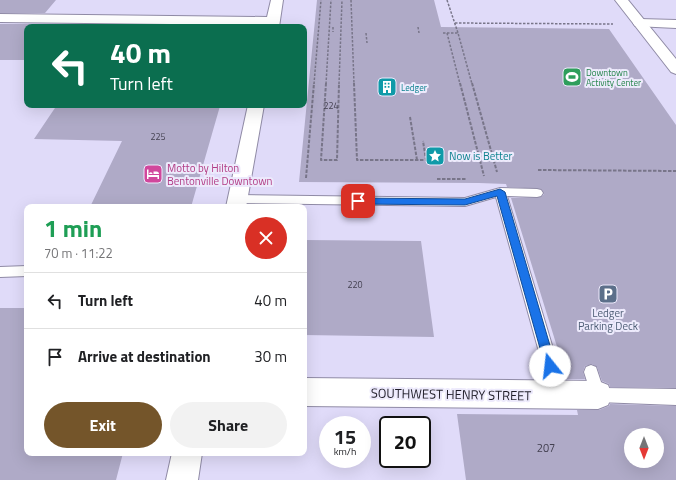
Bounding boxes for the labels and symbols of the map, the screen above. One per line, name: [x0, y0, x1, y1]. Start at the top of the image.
sports icon: Downtown Activity Center: [561, 66, 583, 88]
place label: Downtown Activity Center: [586, 66, 641, 89]
building icon: Ledger: [376, 76, 398, 98]
place label: Ledger: [401, 81, 427, 94]
house number: 224: [323, 99, 339, 112]
house number: 225: [150, 130, 166, 143]
place icon: Now is Better: [424, 145, 446, 167]
place label: Now is Better: [449, 148, 512, 164]
place label: Motto by Hilton Bentonville Downtown: [167, 160, 273, 189]
hotel icon: Motto by Hilton Bentonville Downtown: [142, 163, 164, 185]
pin: [341, 184, 375, 218]
house number: 220: [347, 278, 363, 291]
parking icon: Ledger Parking Deck: [597, 283, 619, 305]
place label: Ledger Parking Deck: [578, 305, 639, 334]
position arrow: [529, 345, 571, 387]
street label: SOUTHWEST HENRY STREET: [371, 383, 532, 405]
speed limit sign: 20: [379, 416, 431, 468]
north arrow: [624, 428, 664, 468]
house number: 207: [537, 440, 555, 456]

